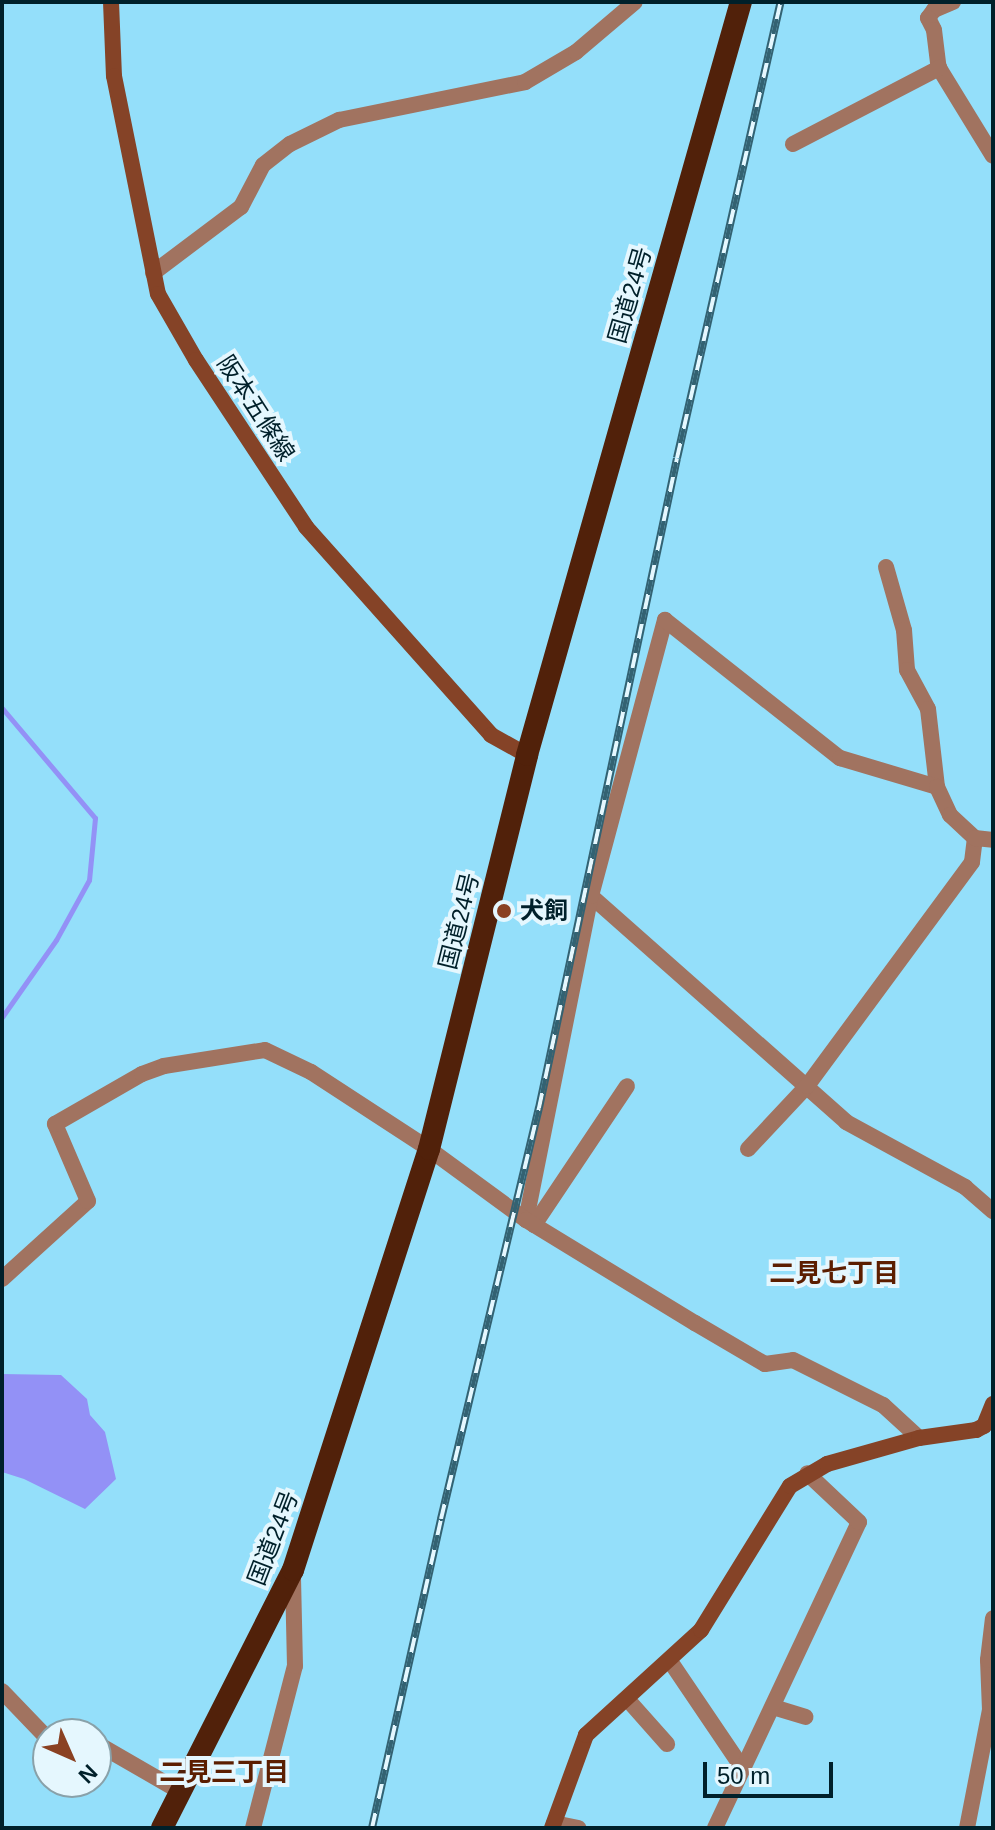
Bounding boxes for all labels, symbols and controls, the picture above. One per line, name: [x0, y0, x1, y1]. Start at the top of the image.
street label: 国道24号: [603, 244, 657, 346]
street label: 阪本五條線: [211, 350, 301, 466]
street label: 国道24号: [433, 870, 485, 972]
place label: 犬飼: [520, 897, 568, 925]
marker: 犬飼: [495, 902, 513, 920]
district label: 二見七丁目: [769, 1258, 899, 1290]
street label: 国道24号: [242, 1487, 304, 1589]
north arrow: [32, 1718, 112, 1798]
scale bar: [707, 1746, 837, 1796]
district label: 二見三丁目: [159, 1757, 289, 1789]
text: N: [73, 1759, 102, 1788]
text: 50 m: [717, 1762, 770, 1789]

